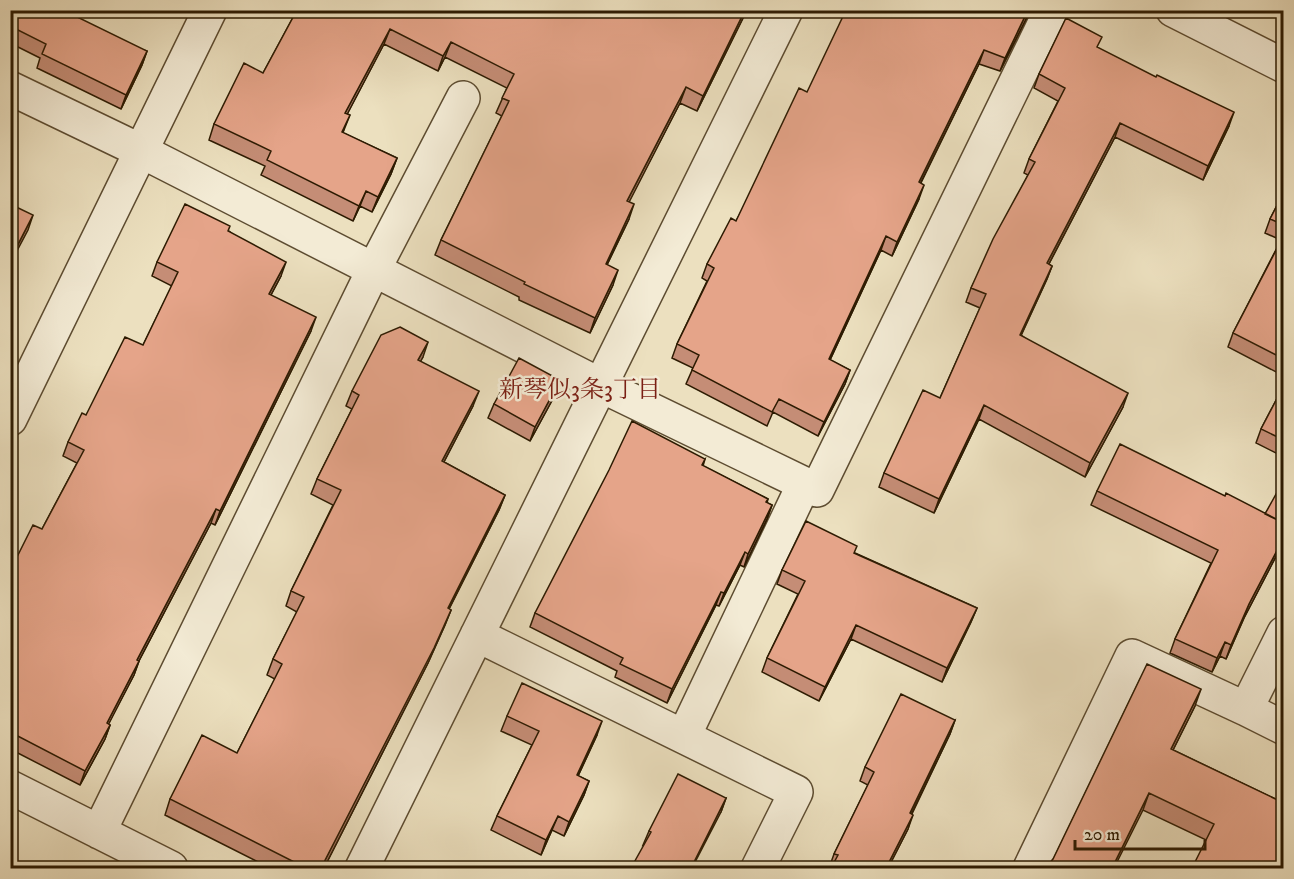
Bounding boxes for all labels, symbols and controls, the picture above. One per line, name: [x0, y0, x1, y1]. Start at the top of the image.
district label: 新琴似3条3丁目: [499, 375, 661, 405]
scale bar: [1075, 813, 1206, 851]
text: 20 m: [1084, 824, 1120, 846]

